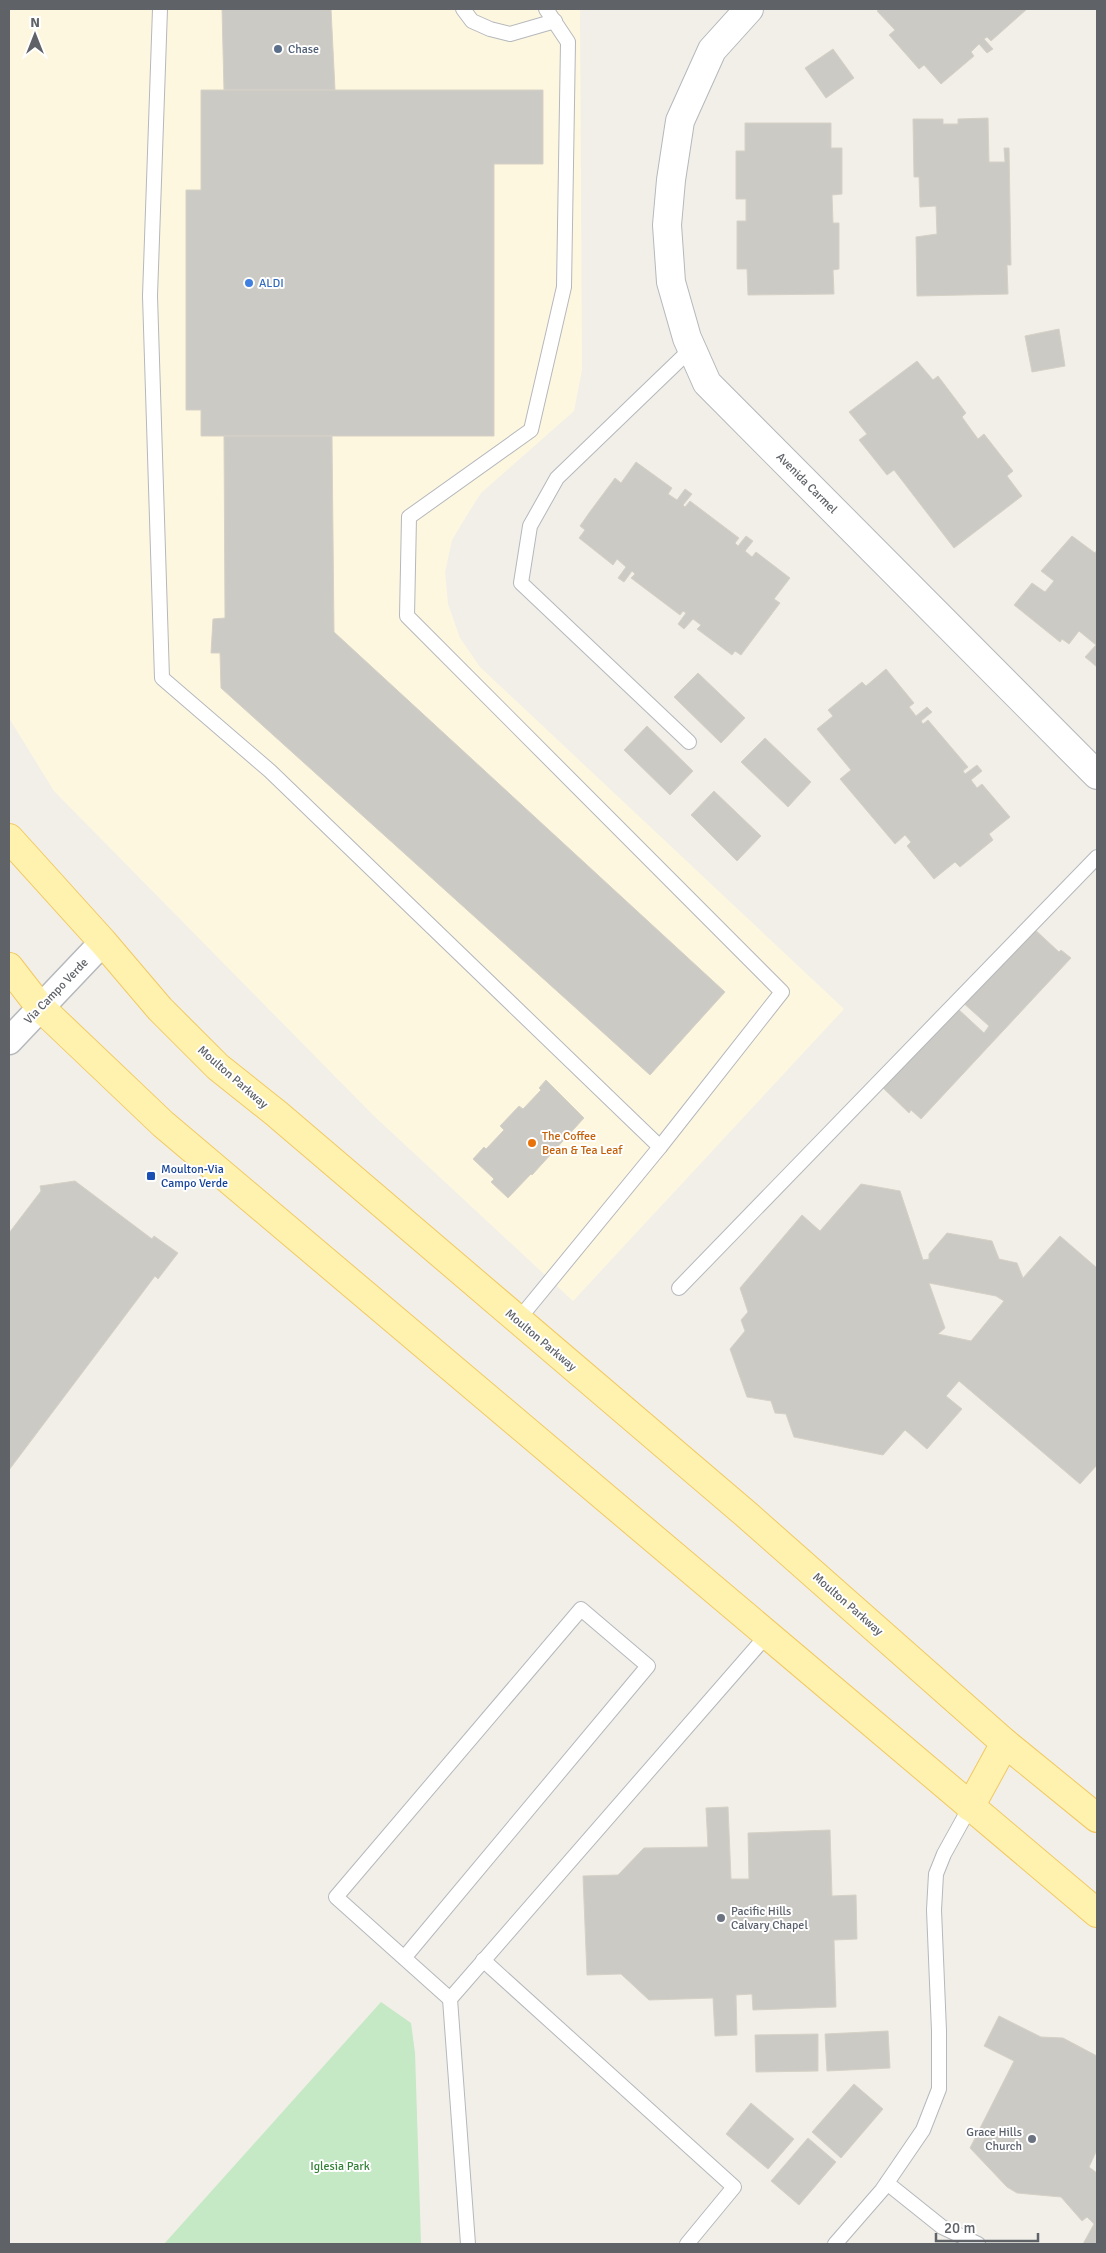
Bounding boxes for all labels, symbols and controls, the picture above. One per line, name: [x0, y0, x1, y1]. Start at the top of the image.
north arrow: [10, 10, 60, 60]
text: N: [30, 14, 40, 31]
place label: Chase: [288, 42, 319, 57]
marker: Chase: [272, 43, 284, 55]
place label: ALDI: [259, 276, 284, 291]
marker: ALDI: [243, 277, 255, 289]
street label: Avenida Carmel: [773, 450, 841, 517]
street label: Via Campo Verde: [21, 955, 92, 1027]
street label: Moulton Parkway: [194, 1043, 271, 1112]
place label: The Coffee Bean & Tea Leaf: [542, 1129, 623, 1158]
marker: The Coffee Bean & Tea Leaf: [526, 1137, 538, 1149]
place label: Moulton-Via Campo Verde: [161, 1162, 228, 1191]
marker: Moulton-Via Campo Verde: [145, 1170, 157, 1182]
street label: Moulton Parkway: [502, 1306, 580, 1375]
street label: Moulton Parkway: [809, 1570, 886, 1639]
place label: Pacific Hills Calvary Chapel: [731, 1904, 808, 1933]
marker: Pacific Hills Calvary Chapel: [715, 1912, 727, 1924]
place label: Grace Hills Church: [966, 2125, 1022, 2154]
marker: Grace Hills Church: [1026, 2133, 1038, 2145]
park label: Iglesia Park: [310, 2159, 370, 2174]
scale bar: [936, 2210, 1038, 2242]
text: 20 m: [944, 2219, 975, 2237]

